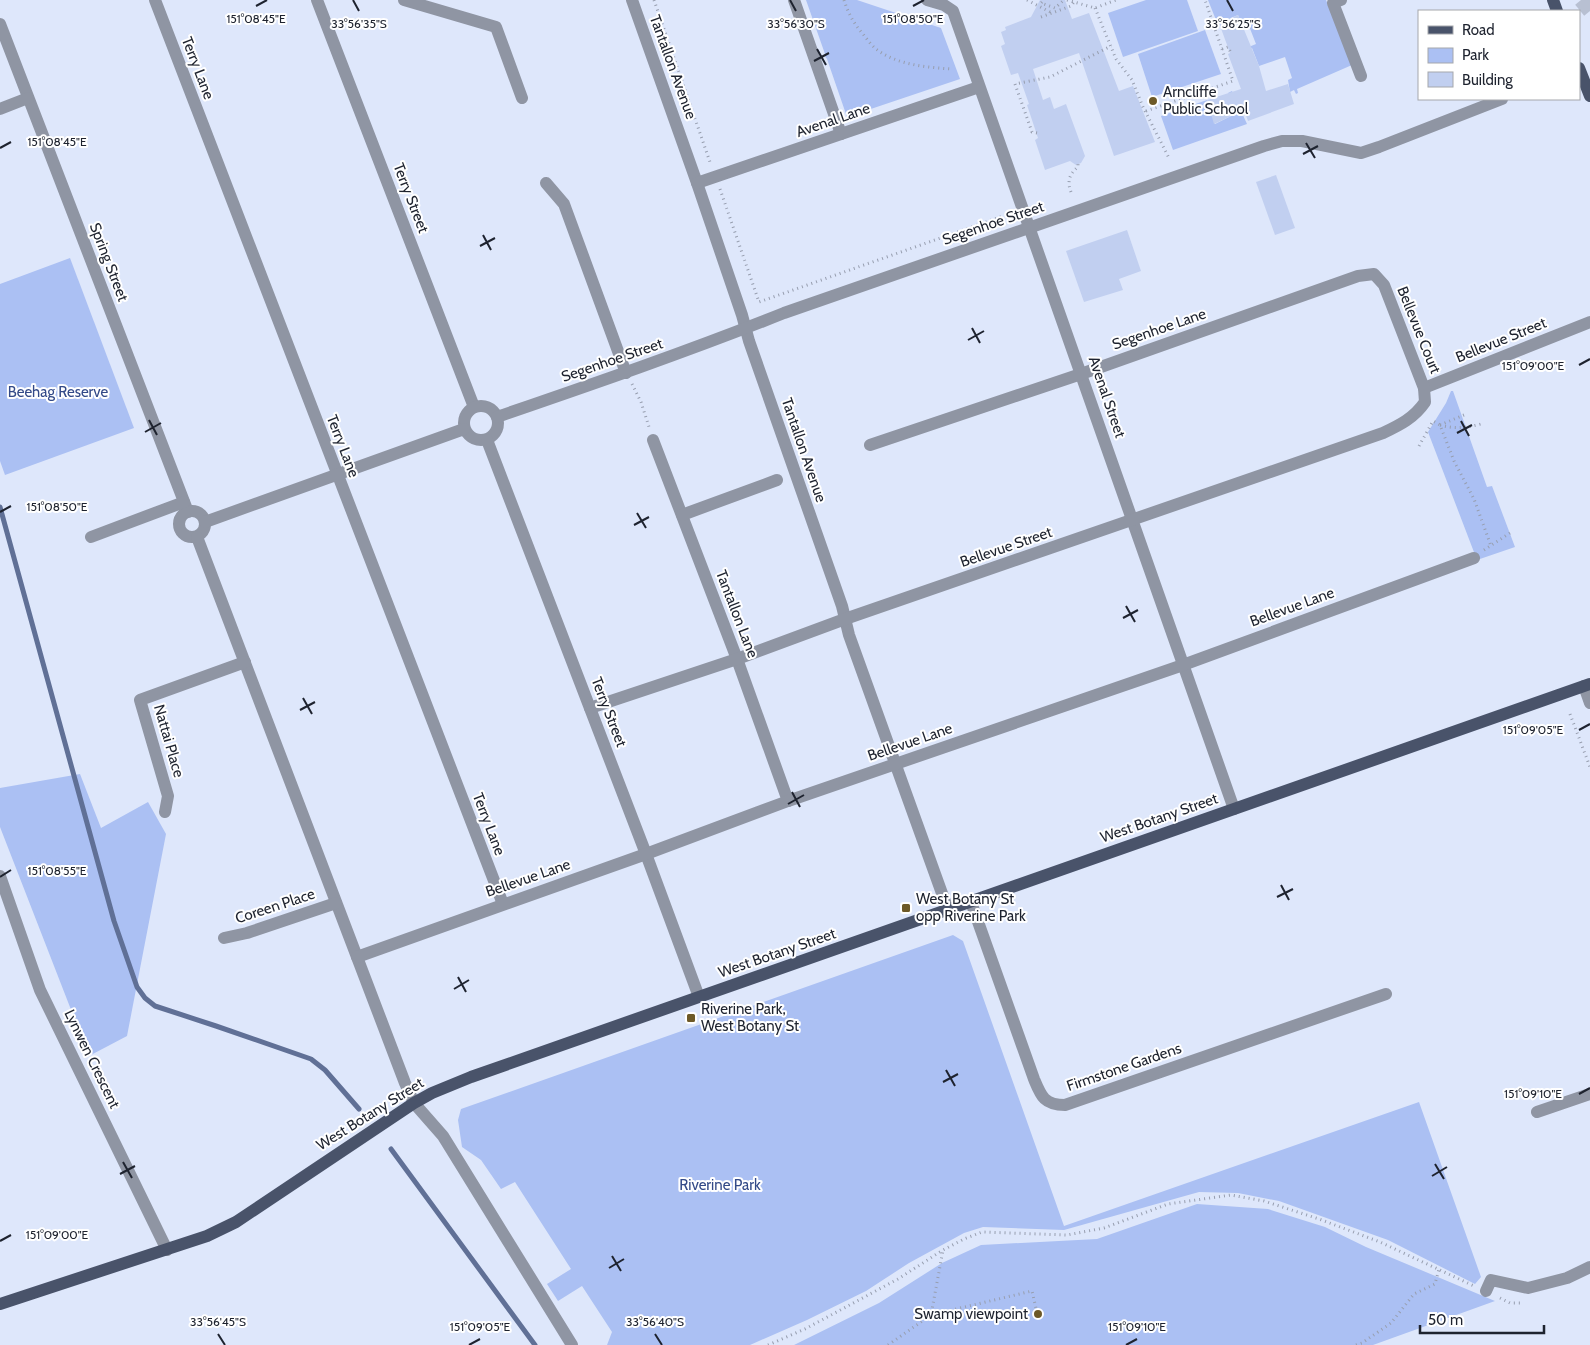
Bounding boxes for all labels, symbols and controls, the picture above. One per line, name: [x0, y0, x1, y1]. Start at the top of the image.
legend: [1418, 10, 1580, 100]
text: 151°08'45"E: [226, 11, 286, 26]
text: 151°08'50"E: [883, 11, 944, 26]
street label: Tantallon Avenue: [646, 13, 700, 122]
text: 33°56'35"S: [331, 16, 387, 31]
text: 33°56'30"S: [767, 16, 825, 31]
text: 33°56'25"S: [1205, 16, 1261, 31]
text: Road: [1462, 21, 1495, 39]
street label: Terry Lane: [178, 34, 218, 102]
text: Park: [1462, 46, 1489, 64]
text: Building: [1462, 71, 1513, 89]
place label: Arncliffe Public School: [1163, 83, 1249, 118]
marker: Arncliffe Public School: [1147, 95, 1159, 107]
street label: Avenal Lane: [794, 99, 873, 141]
text: 151°08'45"E: [27, 134, 87, 149]
street label: Terry Street: [389, 160, 433, 236]
street label: Segenhoe Street: [940, 197, 1046, 249]
street label: Spring Street: [86, 220, 132, 304]
street label: Bellevue Court: [1393, 284, 1445, 376]
street label: Segenhoe Lane: [1110, 304, 1209, 353]
street label: Bellevue Street: [1453, 314, 1549, 366]
street label: Segenhoe Street: [559, 334, 665, 386]
street label: Avenal Street: [1085, 354, 1129, 440]
text: 151°09'00"E: [1502, 358, 1565, 373]
park label: Beehag Reserve: [8, 383, 109, 401]
street label: Tantallon Avenue: [778, 395, 830, 505]
street label: Terry Lane: [323, 412, 363, 480]
text: 151°08'50"E: [27, 499, 88, 514]
street label: Bellevue Street: [958, 523, 1054, 571]
street label: Tantallon Lane: [712, 568, 762, 661]
street label: Bellevue Lane: [1247, 583, 1337, 631]
street label: Terry Street: [587, 674, 631, 750]
street label: Nattai Place: [150, 702, 188, 780]
street label: Bellevue Lane: [865, 719, 955, 765]
text: 151°09'05"E: [1503, 722, 1564, 737]
street label: West Botany Street: [1098, 789, 1220, 847]
street label: Terry Lane: [469, 790, 509, 858]
street label: Bellevue Lane: [483, 855, 573, 901]
text: 151°08'55"E: [27, 863, 87, 878]
street label: Coreen Place: [233, 885, 317, 927]
place label: West Botany St opp Riverine Park: [916, 890, 1026, 925]
marker: West Botany St opp Riverine Park: [900, 902, 912, 914]
street label: West Botany Street: [716, 924, 838, 982]
place label: Riverine Park, West Botany St: [701, 1000, 799, 1035]
street label: Lynwen Crescent: [60, 1007, 124, 1111]
marker: Riverine Park, West Botany St: [685, 1012, 697, 1024]
street label: Firmstone Gardens: [1064, 1039, 1184, 1095]
street label: West Botany Street: [313, 1074, 427, 1154]
text: 151°09'10"E: [1504, 1086, 1562, 1101]
park label: Riverine Park: [679, 1176, 761, 1194]
text: 151°09'00"E: [26, 1227, 89, 1242]
scale bar: [1420, 1302, 1544, 1334]
place label: Swamp viewpoint: [914, 1305, 1028, 1323]
marker: Swamp viewpoint: [1032, 1308, 1044, 1320]
text: 50 m: [1428, 1311, 1463, 1329]
text: 33°56'45"S: [190, 1314, 246, 1329]
text: 33°56'40"S: [626, 1314, 684, 1329]
text: 151°09'05"E: [450, 1319, 511, 1334]
text: 151°09'10"E: [1108, 1319, 1166, 1334]

